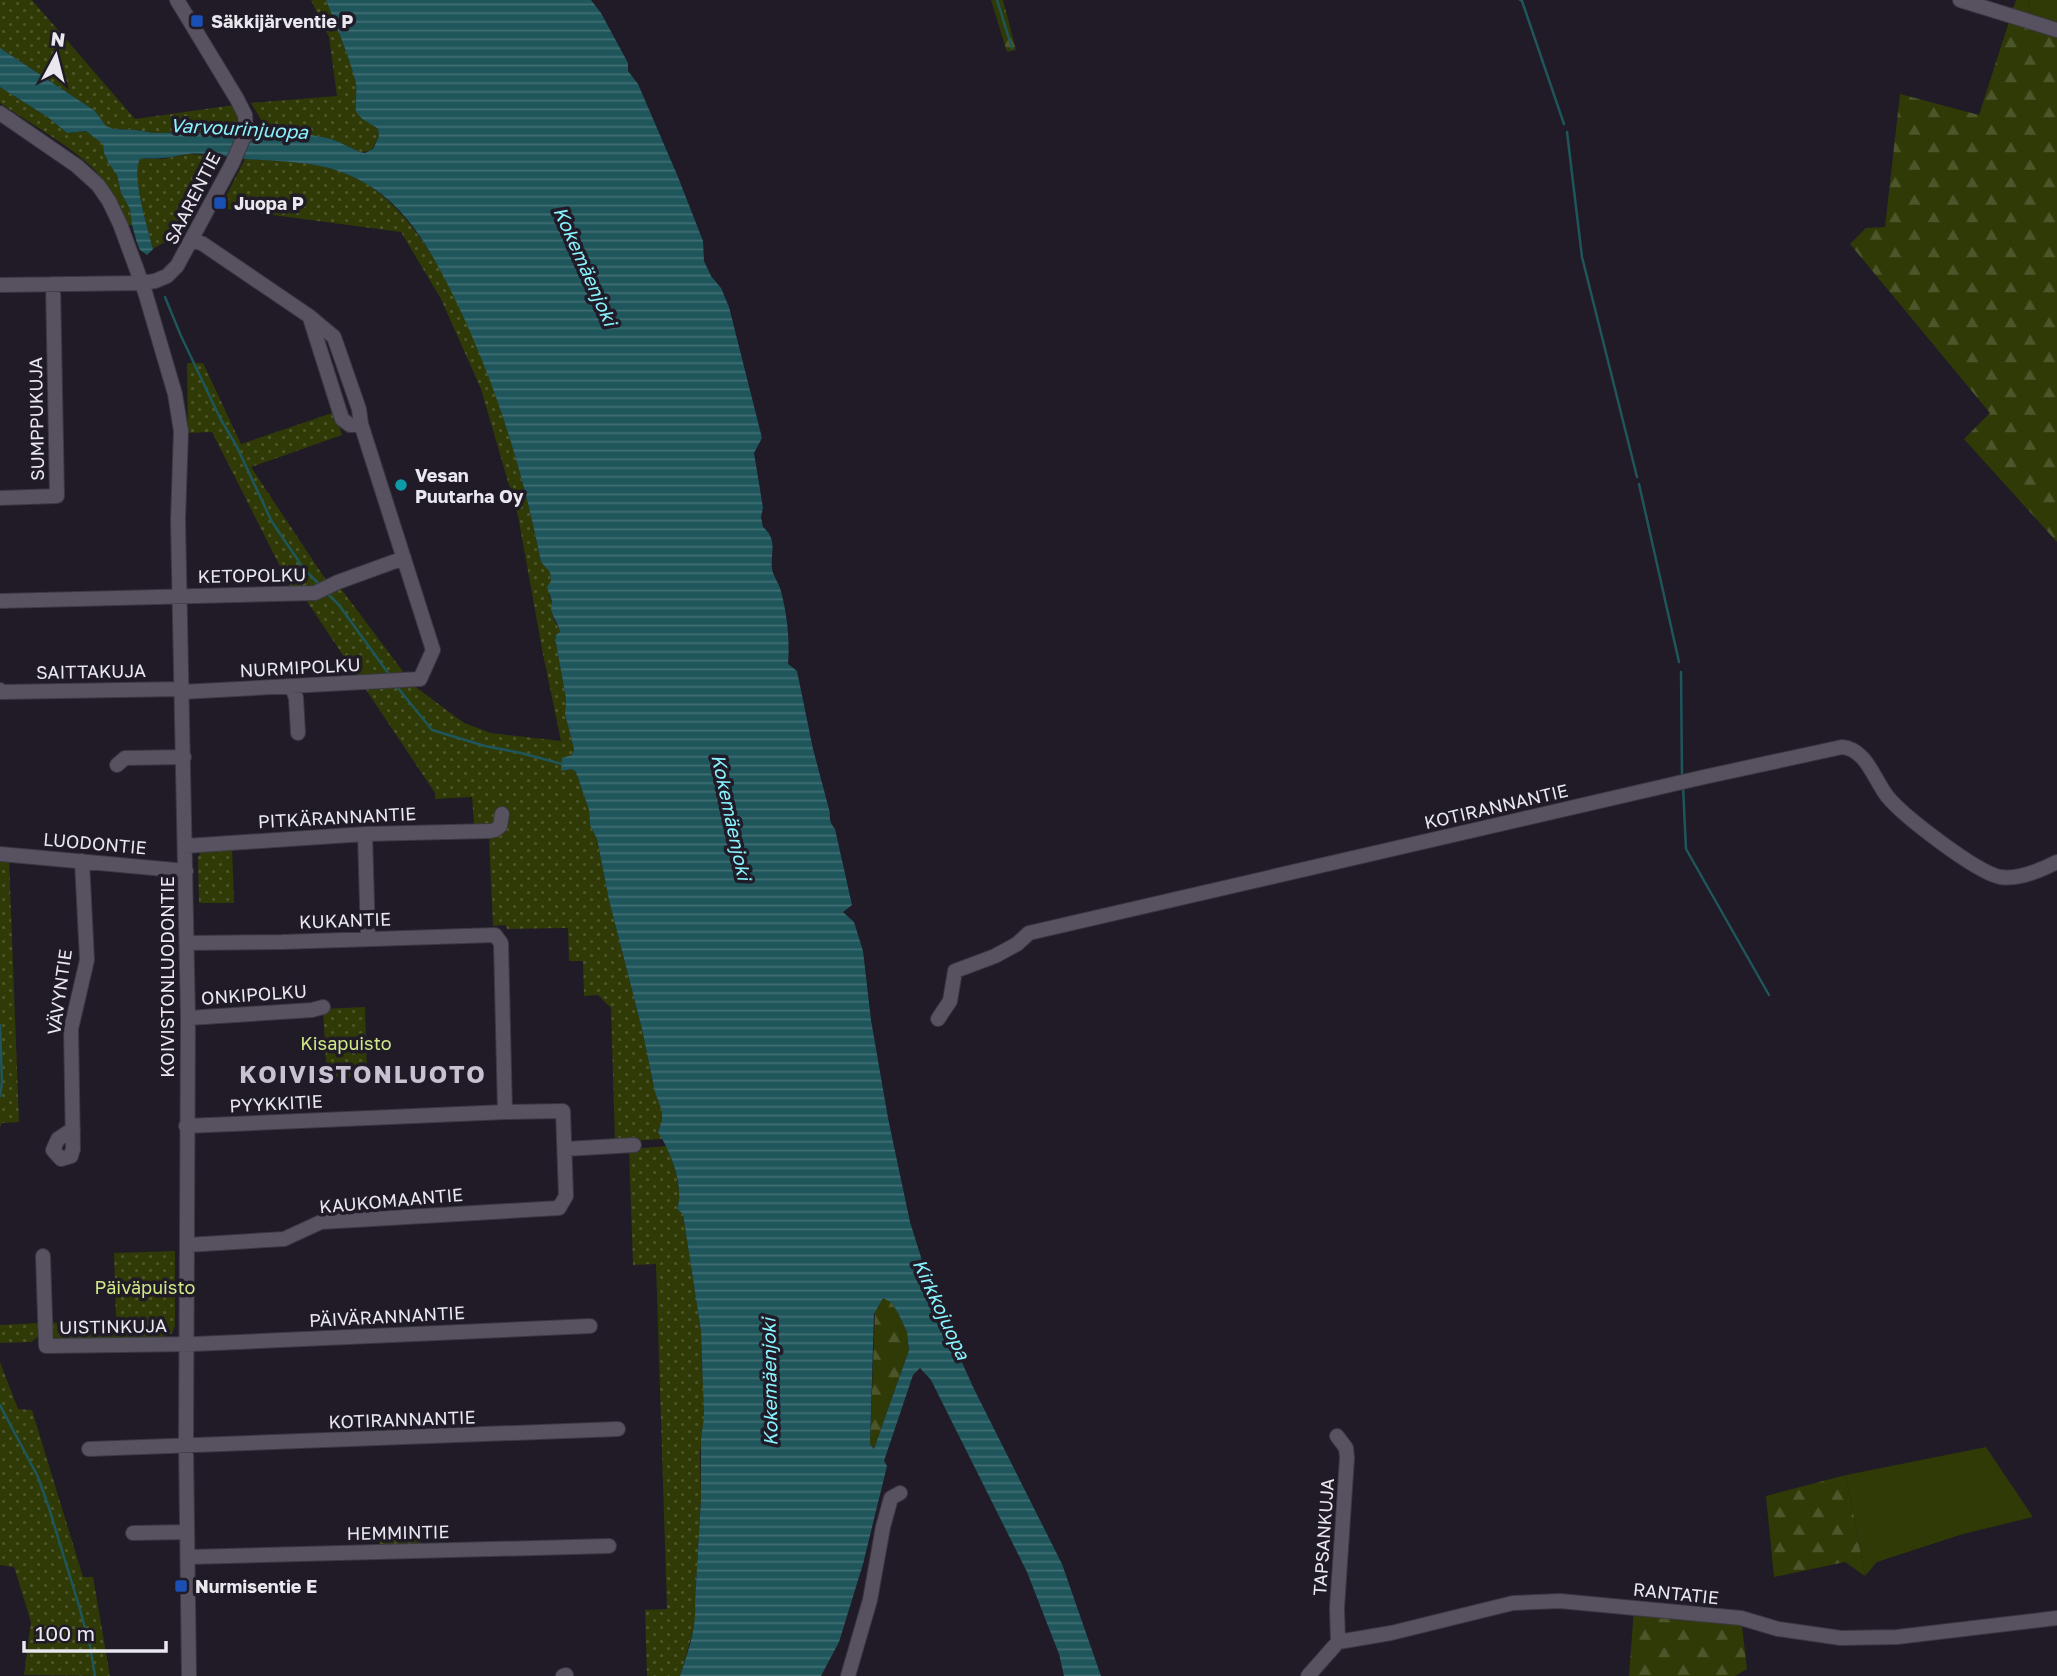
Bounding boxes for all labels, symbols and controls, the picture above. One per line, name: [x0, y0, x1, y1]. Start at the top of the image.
place label: Säkkijärventie P: [211, 10, 353, 32]
marker: Säkkijärventie P: [189, 13, 205, 29]
north arrow: [21, 21, 91, 91]
text: N: [50, 26, 67, 51]
water label: Varvourinjuopa: [169, 113, 310, 143]
street label: SAARENTIE: [159, 148, 225, 248]
place label: Juopa P: [234, 192, 304, 214]
marker: Juopa P: [212, 195, 228, 211]
water label: Kokemäenjoki: [549, 203, 623, 331]
street label: SUMPPUKUJA: [24, 357, 48, 481]
place label: Vesan Puutarha Oy: [415, 464, 524, 507]
marker: Vesan Puutarha Oy: [393, 477, 409, 493]
street label: KETOPOLKU: [197, 563, 307, 587]
street label: NURMIPOLKU: [239, 653, 361, 681]
street label: SAITTAKUJA: [36, 659, 146, 683]
water label: Kokemäenjoki: [707, 752, 757, 884]
street label: KOTIRANNANTIE: [1422, 779, 1570, 833]
street label: PITKÄRANNANTIE: [257, 802, 417, 832]
street label: LUODONTIE: [42, 828, 148, 858]
street label: KOIVISTONLUODONTIE: [156, 876, 178, 1078]
street label: KUKANTIE: [299, 907, 391, 933]
street label: VÄVYNTIE: [42, 948, 76, 1036]
street label: ONKIPOLKU: [200, 979, 308, 1009]
park label: Kisapuisto: [300, 1032, 392, 1054]
district label: KOIVISTONLUOTO: [239, 1059, 487, 1088]
street label: PYYKKITIE: [229, 1090, 323, 1116]
street label: KAUKOMAANTIE: [318, 1183, 464, 1217]
water label: Kirkkojuopa: [909, 1255, 976, 1364]
park label: Päiväpuisto: [95, 1276, 195, 1298]
street label: PÄIVÄRANNANTIE: [309, 1301, 465, 1331]
street label: UISTINKUJA: [59, 1314, 167, 1338]
water label: Kokemäenjoki: [756, 1316, 782, 1446]
street label: KOTIRANNANTIE: [328, 1405, 476, 1433]
street label: TAPSANKUJA: [1308, 1478, 1338, 1596]
street label: HEMMINTIE: [346, 1520, 450, 1544]
place label: Nurmisentie E: [195, 1575, 317, 1597]
marker: Nurmisentie E: [173, 1578, 189, 1594]
street label: RANTATIE: [1632, 1578, 1720, 1608]
scale bar: [24, 1610, 166, 1654]
text: 100 m: [35, 1620, 95, 1646]

